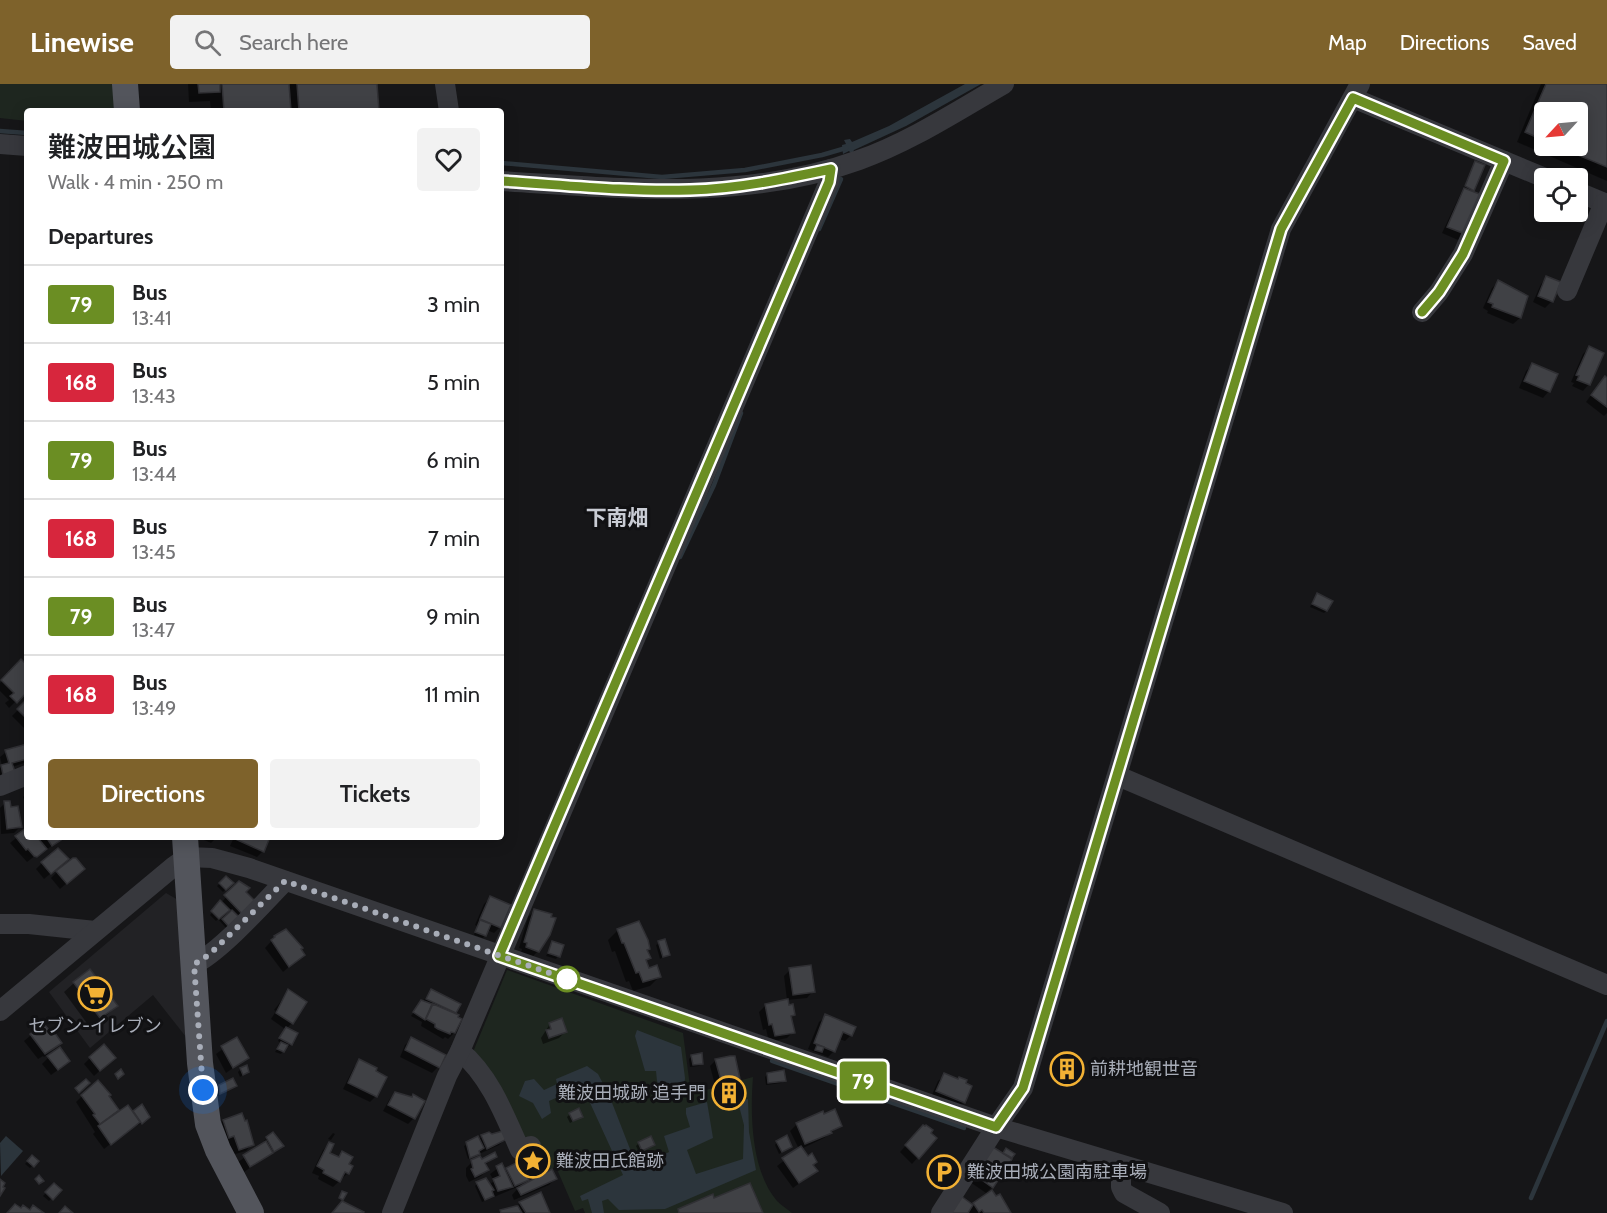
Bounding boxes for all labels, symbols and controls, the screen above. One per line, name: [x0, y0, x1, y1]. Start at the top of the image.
search box: [170, 15, 590, 69]
text: Linewise: [30, 25, 134, 59]
icon: search: [191, 26, 224, 59]
text: Search here: [239, 29, 348, 56]
text: Map: [1328, 30, 1367, 55]
text: Directions: [1400, 30, 1489, 55]
text: Saved: [1522, 30, 1577, 55]
north arrow: [1534, 102, 1588, 156]
map controls: [1534, 102, 1588, 222]
button: heart: [417, 128, 480, 191]
text: 難波田城公園: [48, 130, 216, 164]
button: locate: [1534, 168, 1588, 222]
text: Walk · 4 min · 250 m: [48, 170, 223, 194]
text: Departures: [48, 223, 153, 250]
text: Bus: [132, 279, 167, 306]
text: 3 min: [427, 291, 480, 318]
text: 79: [70, 292, 92, 317]
text: 13:41: [132, 306, 172, 330]
text: Bus: [132, 357, 167, 384]
text: 5 min: [427, 369, 480, 396]
text: 168: [65, 370, 97, 395]
text: 13:43: [132, 384, 176, 408]
text: Bus: [132, 435, 167, 462]
text: 6 min: [426, 447, 480, 474]
text: 79: [70, 448, 92, 473]
text: 13:44: [132, 462, 177, 486]
district label: 下南畑: [586, 505, 649, 530]
text: Bus: [132, 513, 167, 540]
text: 7 min: [428, 525, 480, 552]
text: 168: [65, 526, 97, 551]
text: 13:45: [132, 540, 176, 564]
text: Bus: [132, 591, 167, 618]
text: 9 min: [426, 603, 480, 630]
text: 79: [70, 604, 92, 629]
text: 13:47: [132, 618, 175, 642]
text: Bus: [132, 669, 167, 696]
text: 11 min: [424, 681, 480, 708]
text: 168: [65, 682, 97, 707]
text: 13:49: [132, 696, 176, 720]
button: Directions: [48, 759, 258, 828]
button: Tickets: [270, 759, 480, 828]
unlabelled marker: [554, 966, 580, 992]
supermarket icon: セブン-イレブン: [77, 976, 113, 1012]
place label: セブン-イレブン: [28, 1015, 162, 1037]
building icon: 前耕地観世音: [1049, 1051, 1085, 1087]
place label: 前耕地観世音: [1090, 1058, 1198, 1080]
line badge: 79: [836, 1062, 890, 1100]
text: 79: [852, 1069, 874, 1094]
your location: [188, 1075, 218, 1105]
building icon: 難波田城跡 追手門: [711, 1075, 747, 1111]
place label: 難波田城跡 追手門: [558, 1082, 706, 1104]
place icon: 難波田氏館跡: [515, 1143, 551, 1179]
place label: 難波田氏館跡: [556, 1150, 664, 1172]
parking icon: 難波田城公園南駐車場: [926, 1154, 962, 1190]
place label: 難波田城公園南駐車場: [967, 1161, 1147, 1183]

